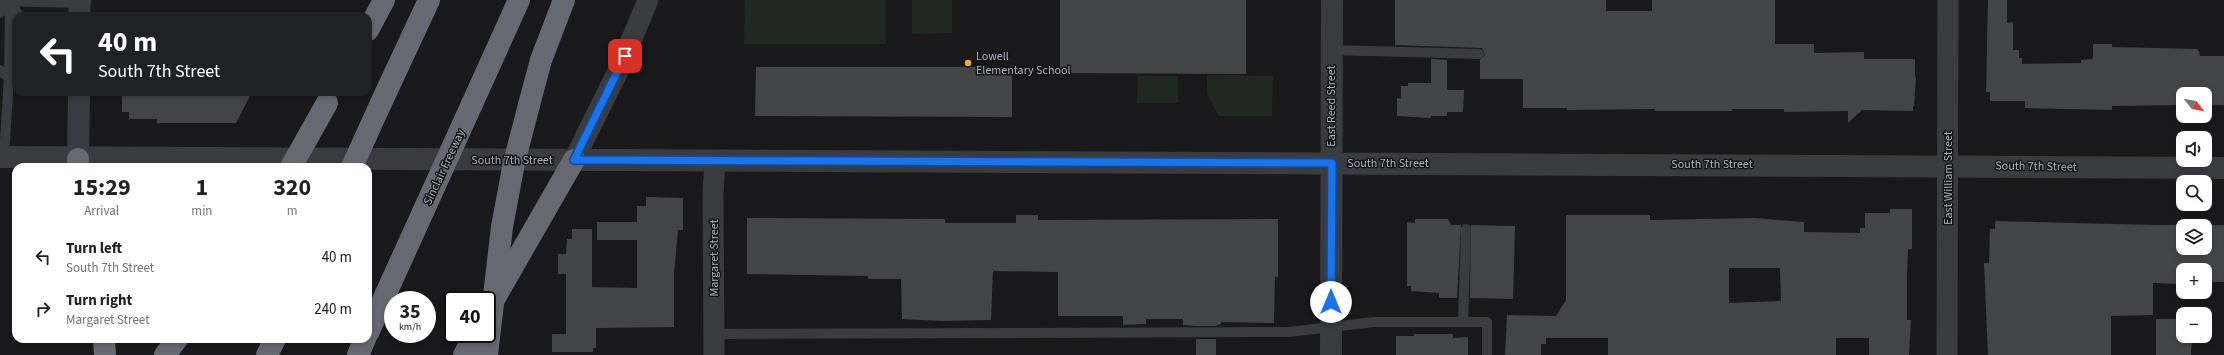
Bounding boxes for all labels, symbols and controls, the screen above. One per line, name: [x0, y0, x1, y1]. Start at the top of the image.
text: 40 m: [98, 22, 157, 62]
icon: left: [32, 28, 84, 80]
pin: [608, 39, 642, 73]
icon: arrive: [614, 45, 636, 67]
place label: Lowell Elementary School: [976, 48, 1071, 79]
marker: Lowell Elementary School: [963, 58, 973, 68]
text: South 7th Street: [98, 59, 220, 84]
street label: East Reed Street: [1323, 65, 1340, 147]
north arrow: [2176, 87, 2212, 123]
map controls: [2176, 87, 2212, 343]
street label: Sinclair Freeway: [419, 126, 470, 208]
street label: East William Street: [1940, 131, 1957, 225]
button: sound: [2176, 131, 2212, 167]
street label: South 7th Street: [471, 152, 553, 169]
street label: South 7th Street: [1347, 155, 1429, 172]
street label: South 7th Street: [1671, 156, 1753, 173]
street label: South 7th Street: [1995, 157, 2077, 176]
text: 15:29: [73, 170, 131, 205]
text: 1: [196, 170, 208, 205]
text: 320: [273, 170, 311, 205]
button: search: [2176, 175, 2212, 211]
text: Arrival: [84, 202, 119, 220]
text: min: [191, 202, 212, 220]
text: m: [287, 202, 298, 220]
street label: Margaret Street: [706, 219, 723, 297]
button: layers: [2176, 219, 2212, 255]
text: Turn left: [66, 238, 122, 259]
icon: left: [32, 246, 54, 268]
text: 40 m: [322, 247, 352, 268]
text: South 7th Street: [66, 259, 154, 277]
button: +: [2176, 263, 2212, 299]
position arrow: [1310, 281, 1352, 323]
text: Turn right: [66, 290, 132, 311]
speed limit sign: 40: [444, 291, 496, 343]
icon: right: [32, 298, 54, 320]
text: 35: [399, 298, 421, 326]
text: 240 m: [314, 299, 352, 320]
button: −: [2176, 307, 2212, 343]
text: Margaret Street: [66, 311, 150, 329]
text: km/h: [399, 320, 421, 334]

